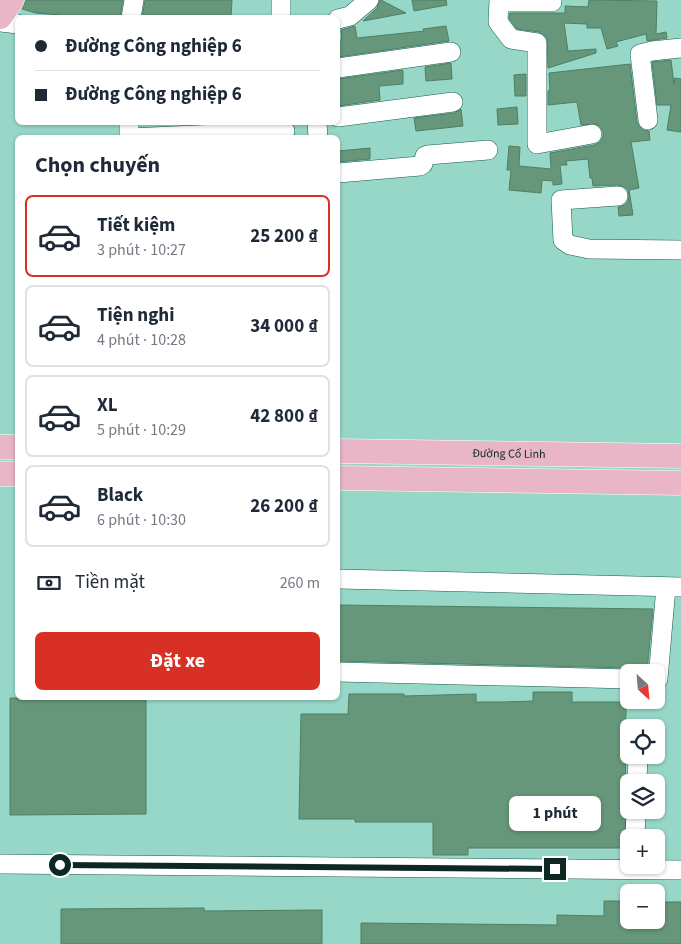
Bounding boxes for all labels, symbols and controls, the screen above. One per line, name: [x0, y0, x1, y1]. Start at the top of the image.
text: Đường Công nghiệp 6: [65, 33, 242, 60]
text: Đường Công nghiệp 6: [65, 81, 242, 108]
text: Chọn chuyến: [35, 149, 160, 181]
text: Tiết kiệm: [97, 212, 175, 239]
icon: car: [37, 214, 82, 259]
text: 25 200 ₫: [250, 223, 318, 250]
text: 3 phút · 10:27: [97, 239, 186, 261]
text: Tiện nghi: [97, 302, 174, 329]
icon: car: [37, 304, 82, 349]
text: 34 000 ₫: [250, 313, 318, 340]
text: 4 phút · 10:28: [97, 329, 186, 351]
text: XL: [97, 392, 118, 419]
icon: car: [37, 394, 82, 439]
text: 42 800 ₫: [250, 403, 318, 430]
text: 5 phút · 10:29: [97, 419, 186, 441]
street label: Đường Cổ Linh: [472, 445, 546, 463]
text: Black: [97, 482, 143, 509]
icon: car: [37, 484, 82, 529]
text: 26 200 ₫: [250, 493, 318, 520]
text: 6 phút · 10:30: [97, 509, 186, 531]
icon: cash: [35, 569, 63, 597]
text: Tiền mặt: [75, 569, 145, 596]
text: 260 m: [280, 572, 320, 594]
button: Đặt xe: [35, 632, 320, 690]
north arrow: [620, 664, 665, 709]
map controls: [620, 664, 665, 929]
button: locate: [620, 719, 665, 764]
button: layers: [620, 774, 665, 819]
callout: 1 phút: [509, 796, 601, 832]
text: 1 phút: [532, 802, 578, 824]
button: +: [620, 829, 665, 874]
route start: [49, 854, 71, 876]
route end: [544, 858, 566, 880]
button: −: [620, 884, 665, 929]

